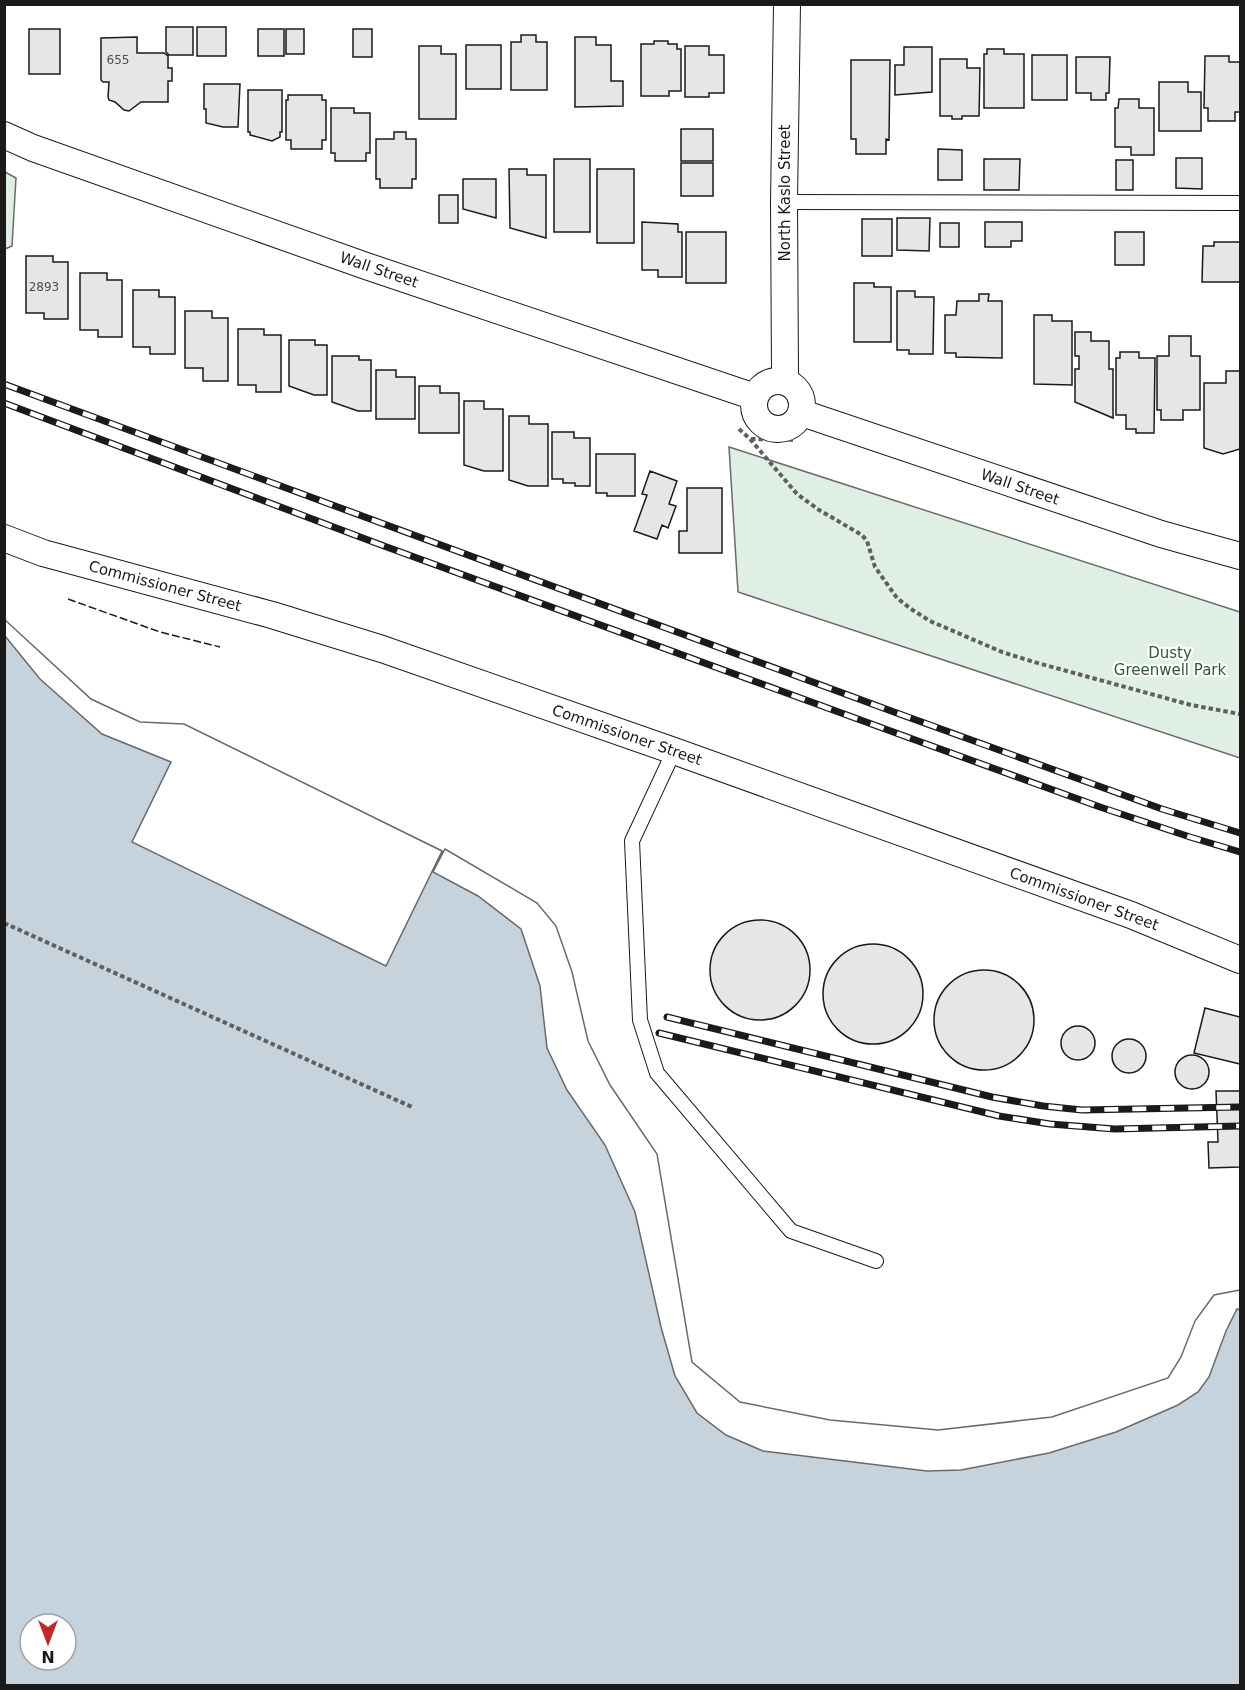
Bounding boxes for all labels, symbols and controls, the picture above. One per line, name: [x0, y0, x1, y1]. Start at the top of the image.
house number: 655: [107, 53, 129, 67]
street label: North Kaslo Street: [776, 124, 794, 262]
street label: Wall Street: [337, 248, 421, 292]
house number: 2893: [29, 280, 59, 294]
street label: Wall Street: [978, 465, 1062, 509]
street label: Commissioner Street: [87, 557, 243, 615]
park label: Dusty Greenwell Park: [1114, 644, 1227, 679]
street label: Commissioner Street: [550, 701, 704, 769]
street label: Commissioner Street: [1007, 864, 1161, 934]
north arrow: [18, 1612, 78, 1672]
text: N: [41, 1647, 55, 1666]

